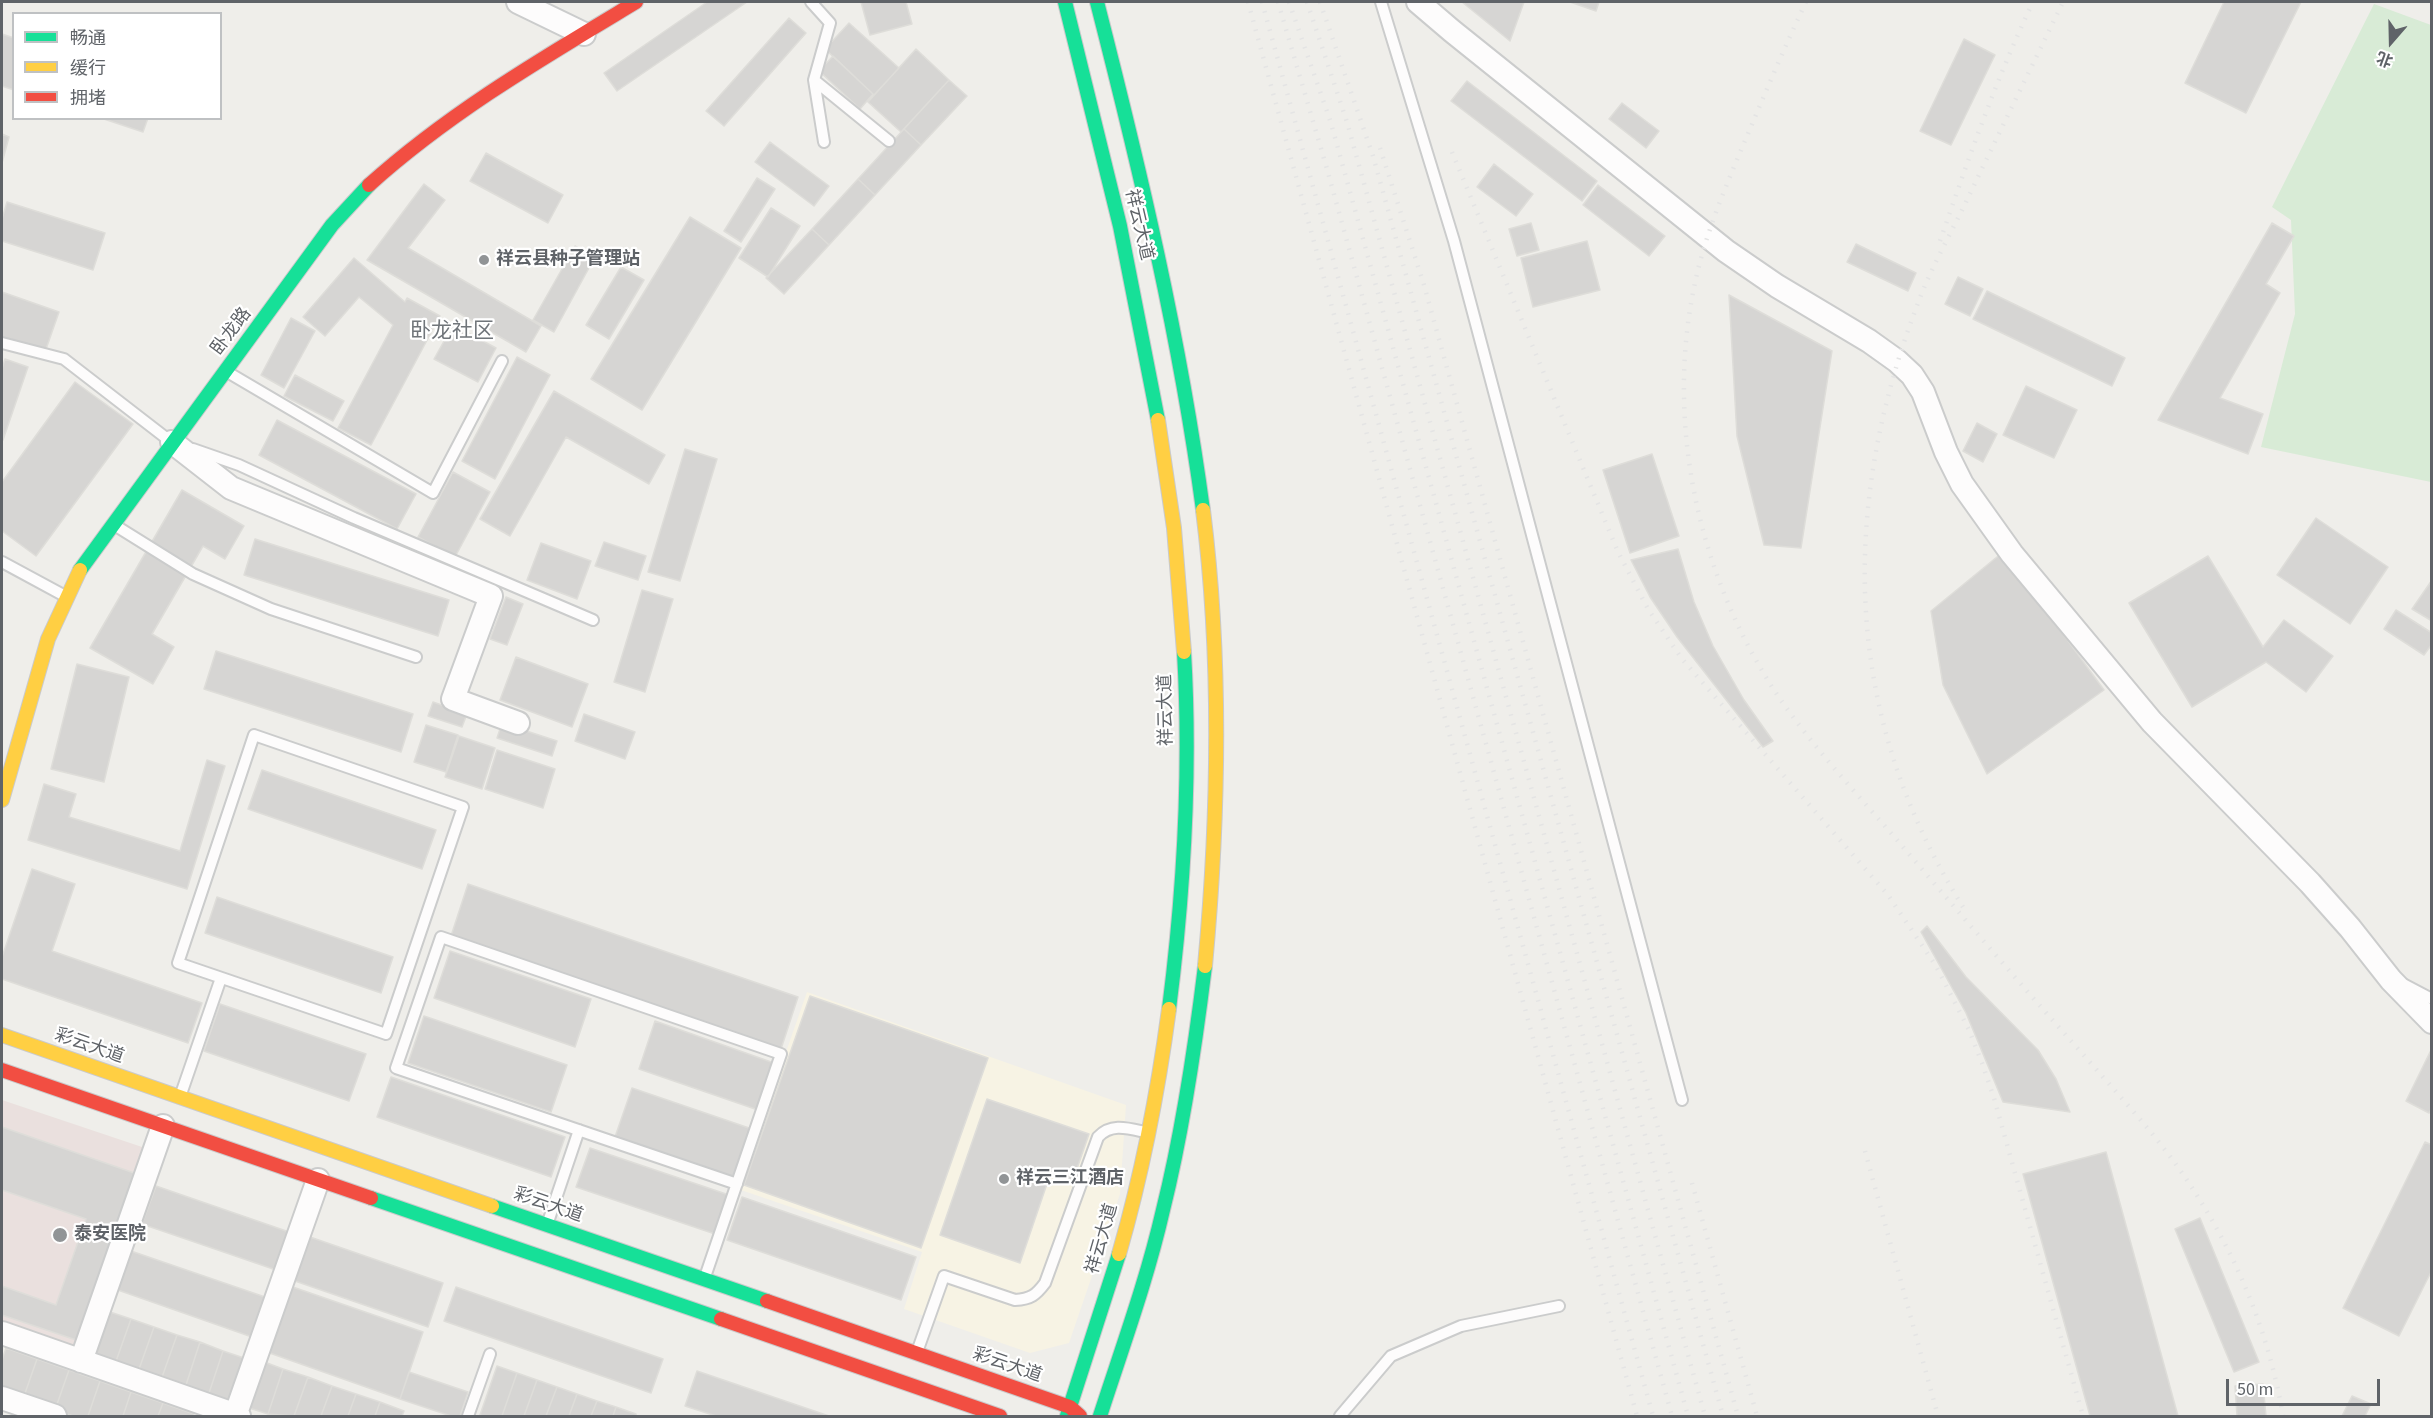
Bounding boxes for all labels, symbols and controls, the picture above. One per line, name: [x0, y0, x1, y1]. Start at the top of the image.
legend: [12, 12, 222, 120]
north arrow: [2361, 12, 2421, 72]
text: 畅通: [70, 26, 106, 51]
text: 北: [2374, 46, 2396, 72]
text: 缓行: [70, 56, 106, 81]
text: 拥堵: [70, 86, 106, 111]
street label: 祥云大道: [1119, 187, 1157, 263]
place label: 祥云县种子管理站: [496, 249, 640, 271]
marker: 祥云县种子管理站: [477, 253, 491, 267]
street label: 卧龙路: [207, 304, 257, 360]
district label: 卧龙社区: [410, 319, 494, 345]
street label: 祥云大道: [1156, 674, 1178, 746]
street label: 彩云大道: [51, 1025, 127, 1069]
place label: 祥云三江酒店: [1016, 1168, 1124, 1190]
marker: 祥云三江酒店: [997, 1172, 1011, 1186]
street label: 彩云大道: [510, 1184, 586, 1228]
street label: 祥云大道: [1083, 1201, 1123, 1277]
place label: 泰安医院: [74, 1224, 146, 1246]
marker: 泰安医院: [51, 1226, 69, 1244]
street label: 彩云大道: [969, 1344, 1045, 1388]
scale bar: [2229, 1367, 2384, 1405]
text: 50 m: [2237, 1377, 2273, 1402]

